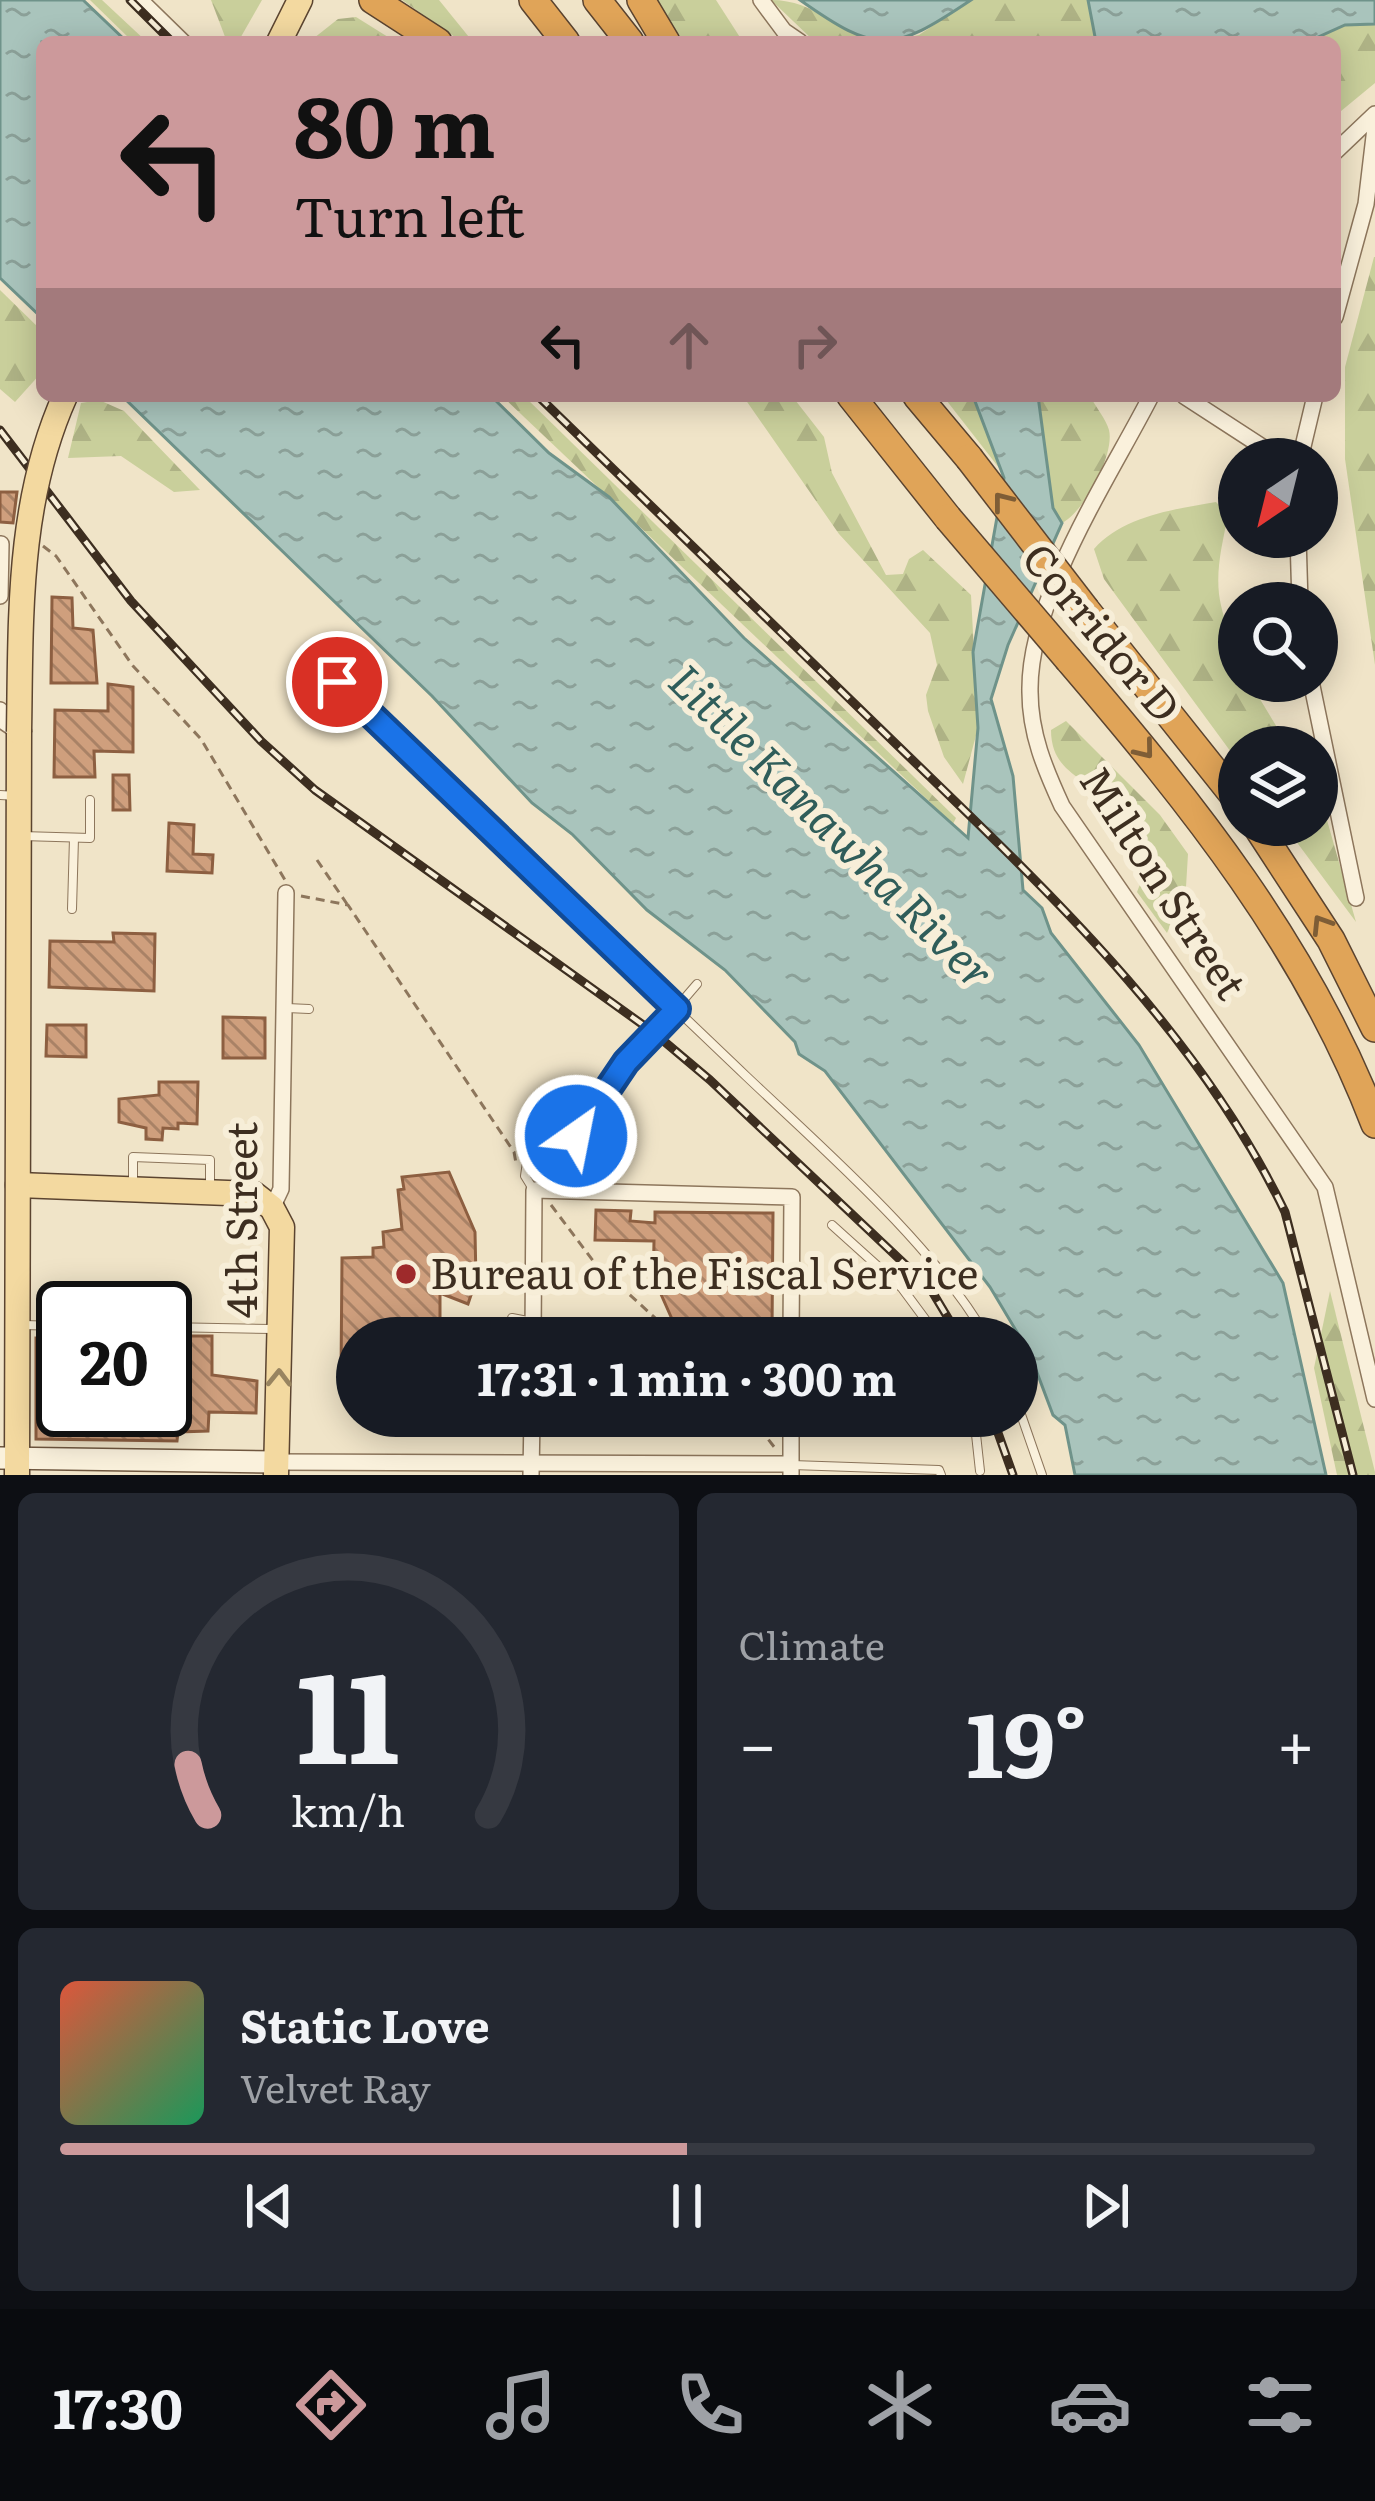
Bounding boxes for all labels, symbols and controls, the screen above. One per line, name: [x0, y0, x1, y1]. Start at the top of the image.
text: 80 m: [294, 59, 496, 184]
icon: left: [96, 84, 252, 240]
text: Turn left: [294, 173, 525, 254]
icon: left: [530, 312, 596, 378]
icon: ahead: [656, 312, 722, 378]
icon: right: [782, 312, 848, 378]
north arrow: [1218, 438, 1338, 558]
map controls: [1218, 438, 1338, 846]
one-way arrow: [995, 492, 1016, 514]
street label: Corridor D: [1010, 528, 1197, 734]
button: search: [1218, 582, 1338, 702]
pin: [286, 631, 388, 733]
water label: Little Kanawha River: [656, 647, 1011, 1002]
icon: arrive: [304, 649, 370, 715]
button: layers: [1218, 726, 1338, 846]
one-way arrow: [1131, 736, 1152, 758]
street label: Milton Street: [1067, 753, 1264, 1010]
one-way arrow: [1313, 916, 1335, 938]
position arrow: [513, 1073, 639, 1199]
street label: 4th Street: [208, 1122, 270, 1318]
place label: Bureau of the Fiscal Service: [430, 1240, 979, 1302]
marker: Bureau of the Fiscal Service: [393, 1261, 419, 1287]
speed limit sign: 20: [36, 1281, 192, 1437]
text: 17:31 · 1 min · 300 m: [477, 1343, 897, 1410]
one-way arrow: [266, 1368, 292, 1387]
text: Climate: [739, 1614, 885, 1672]
text: 11: [297, 1617, 400, 1802]
text: 19°: [966, 1672, 1087, 1806]
text: −: [739, 1691, 777, 1789]
text: +: [1277, 1691, 1315, 1789]
text: km/h: [291, 1776, 405, 1839]
text: Static Love: [240, 1990, 490, 2057]
text: Velvet Ray: [240, 2057, 431, 2115]
icon: previous: [236, 2173, 302, 2239]
icon: pause: [654, 2173, 720, 2239]
icon: next: [1073, 2173, 1139, 2239]
icon: directions: [289, 2363, 373, 2447]
icon: music: [479, 2363, 563, 2447]
icon: phone: [668, 2363, 752, 2447]
icon: climate: [858, 2363, 942, 2447]
icon: car: [1048, 2363, 1132, 2447]
icon: filters: [1238, 2363, 1322, 2447]
text: 17:30: [53, 2365, 183, 2446]

